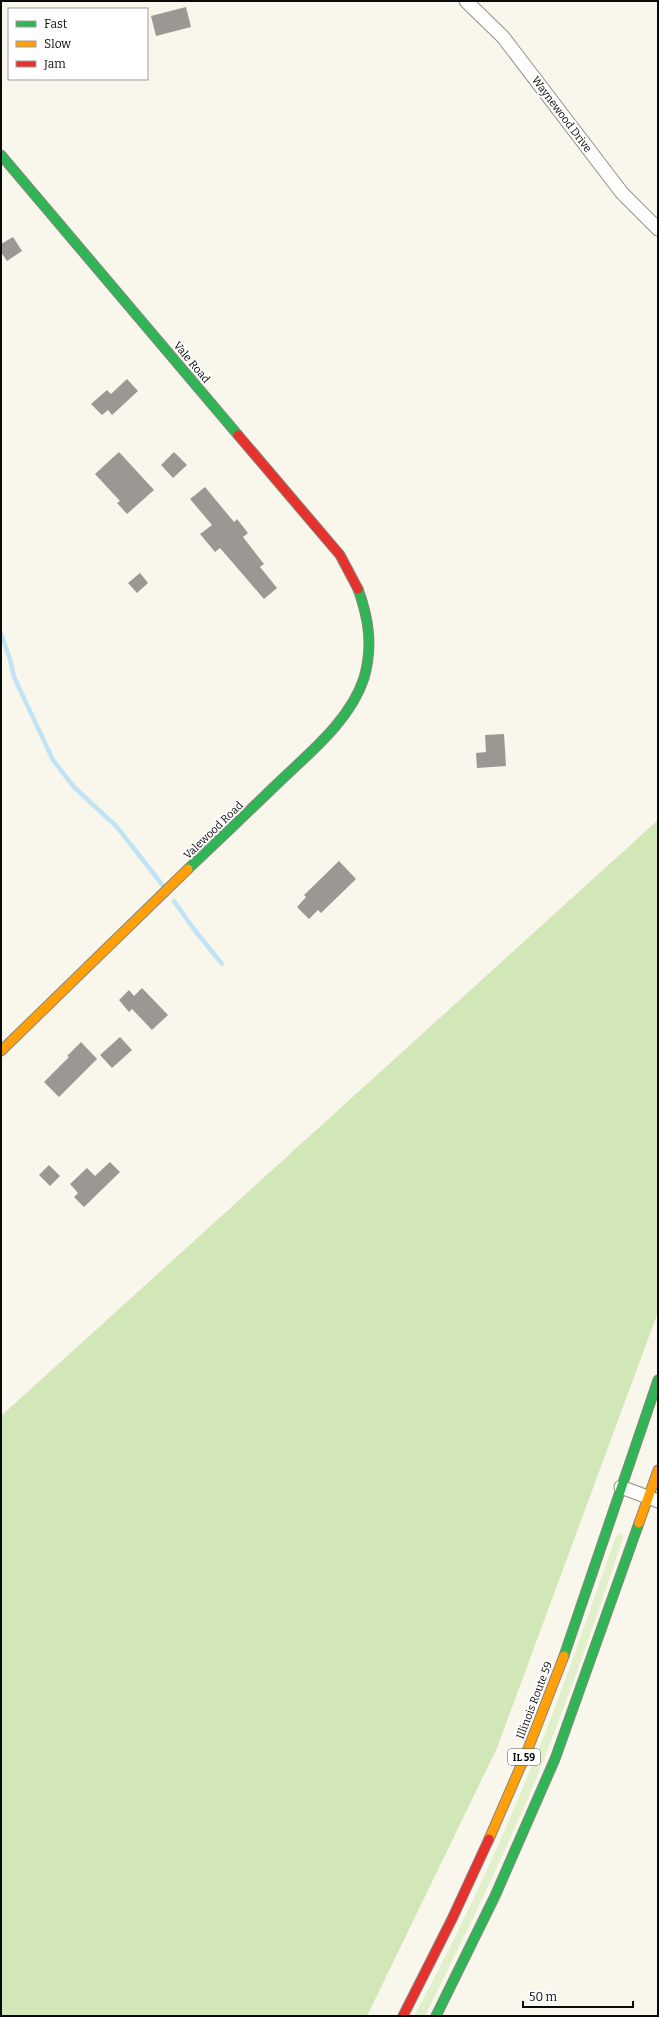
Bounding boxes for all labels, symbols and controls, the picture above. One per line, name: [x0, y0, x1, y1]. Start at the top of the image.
legend: [8, 8, 148, 80]
text: Fast: [44, 17, 68, 31]
text: Slow: [44, 37, 71, 51]
text: Jam: [43, 57, 66, 71]
street label: Waynewood Drive: [529, 74, 594, 155]
street label: Vale Road: [171, 339, 213, 386]
street label: Valewood Road: [181, 798, 246, 862]
street label: Illinois Route 59: [514, 1660, 555, 1741]
road number: IL 59: [508, 1749, 540, 1765]
scale bar: [523, 1983, 633, 2009]
text: 50 m: [529, 1990, 558, 2004]

